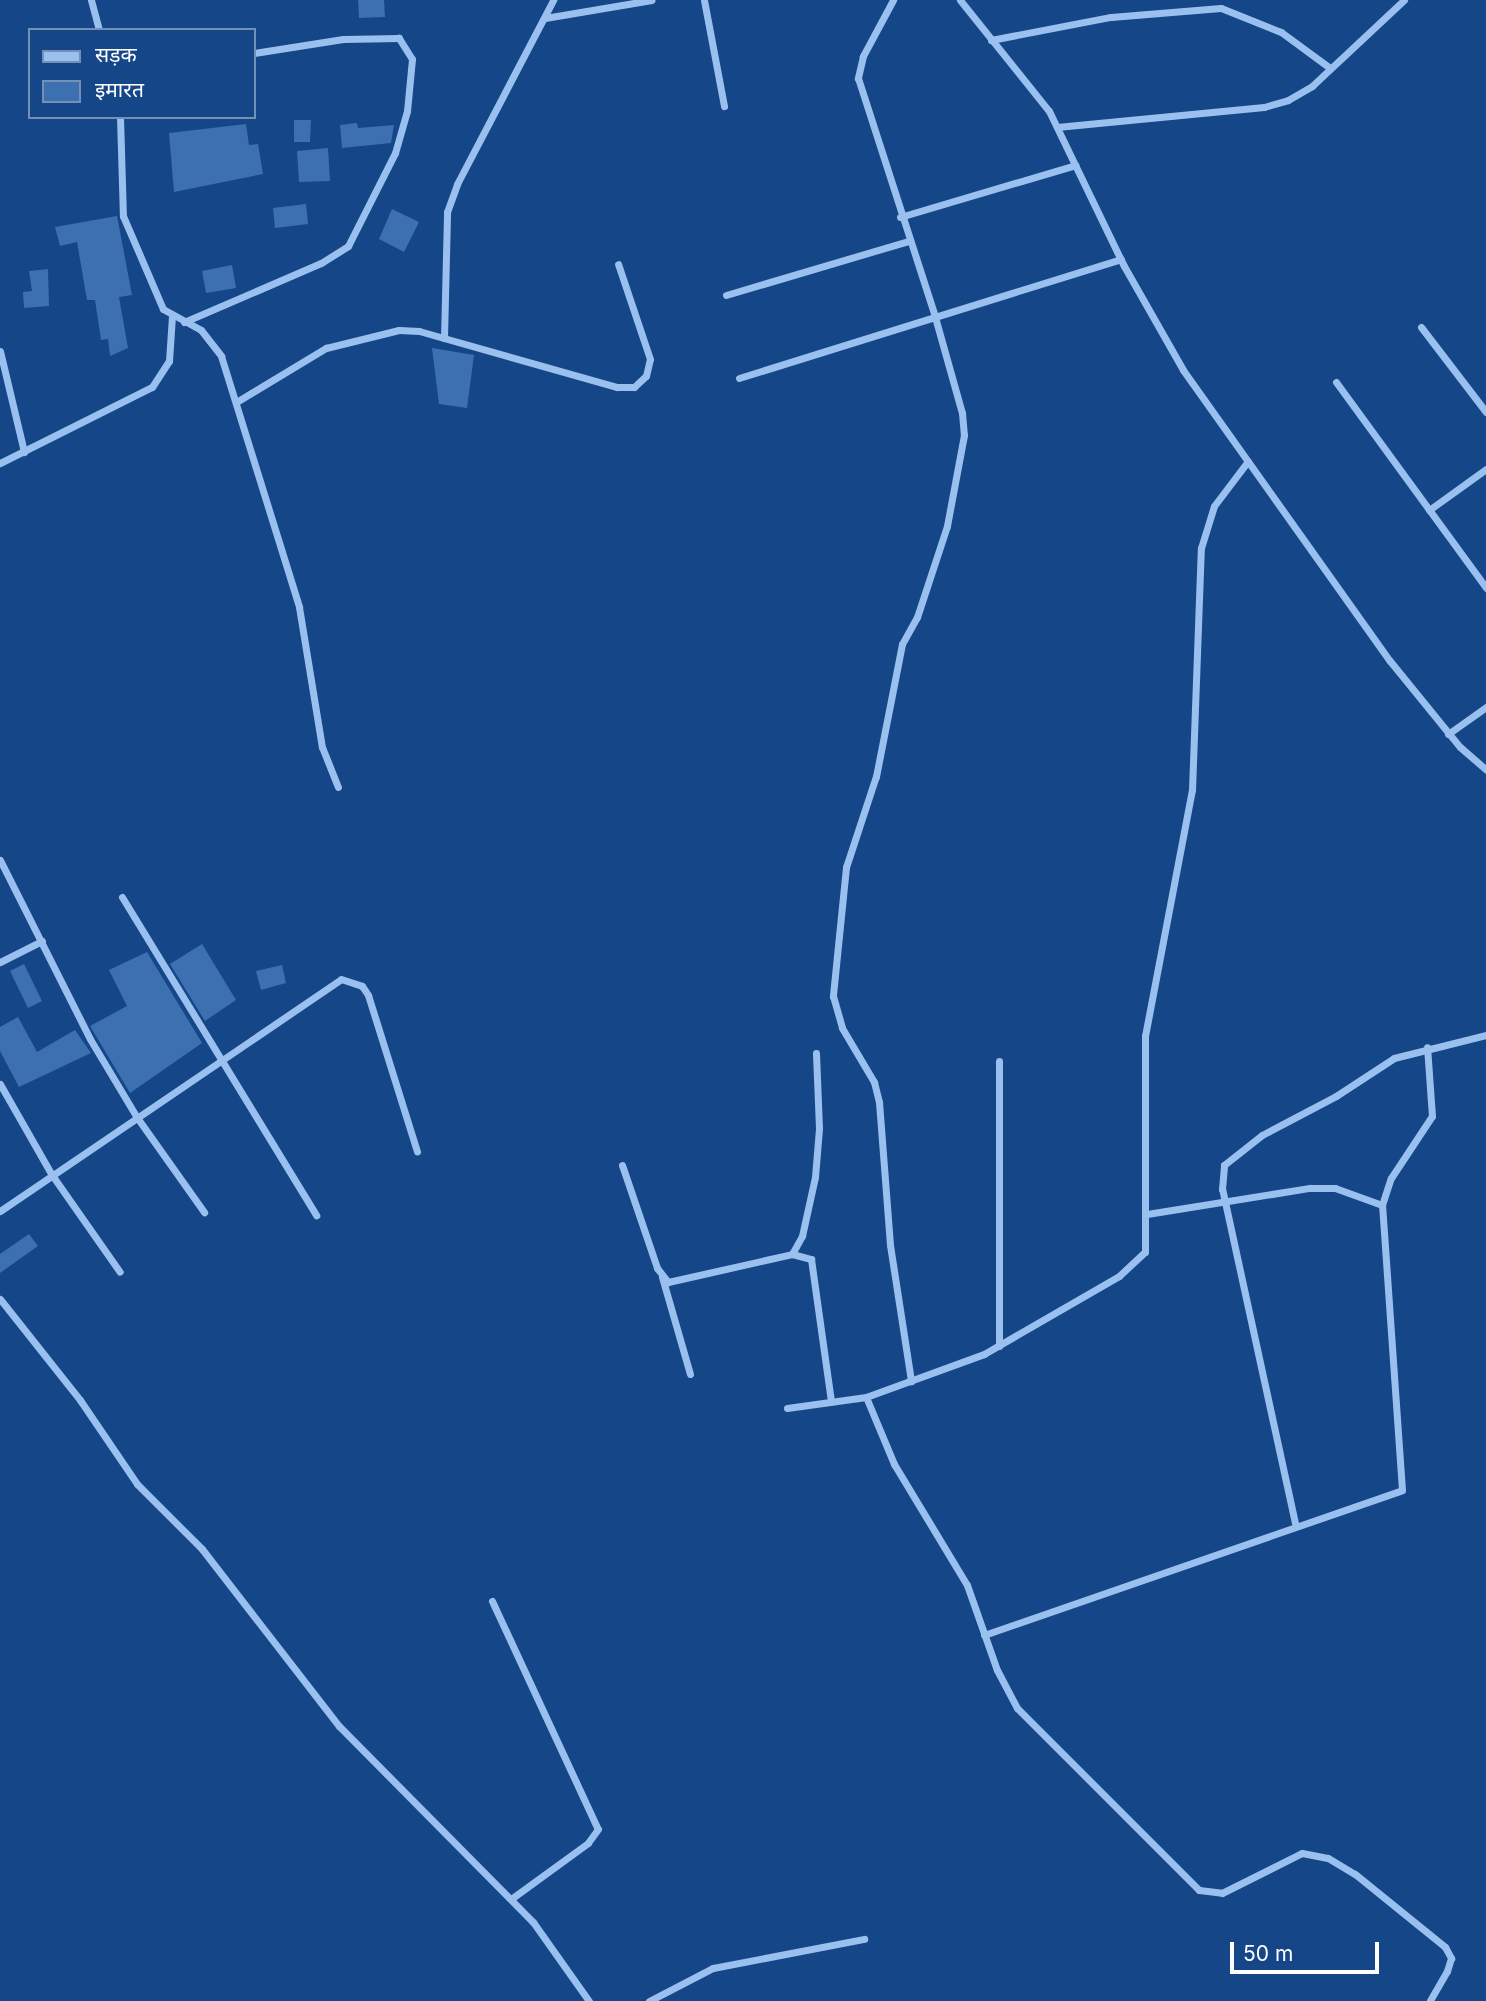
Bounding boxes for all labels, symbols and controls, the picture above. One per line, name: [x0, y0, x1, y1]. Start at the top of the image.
legend: [28, 28, 256, 119]
text: सड़क: [95, 42, 137, 67]
text: इमारत: [95, 77, 144, 102]
scale bar: [1234, 1927, 1383, 1971]
text: 50 m: [1243, 1941, 1293, 1966]

